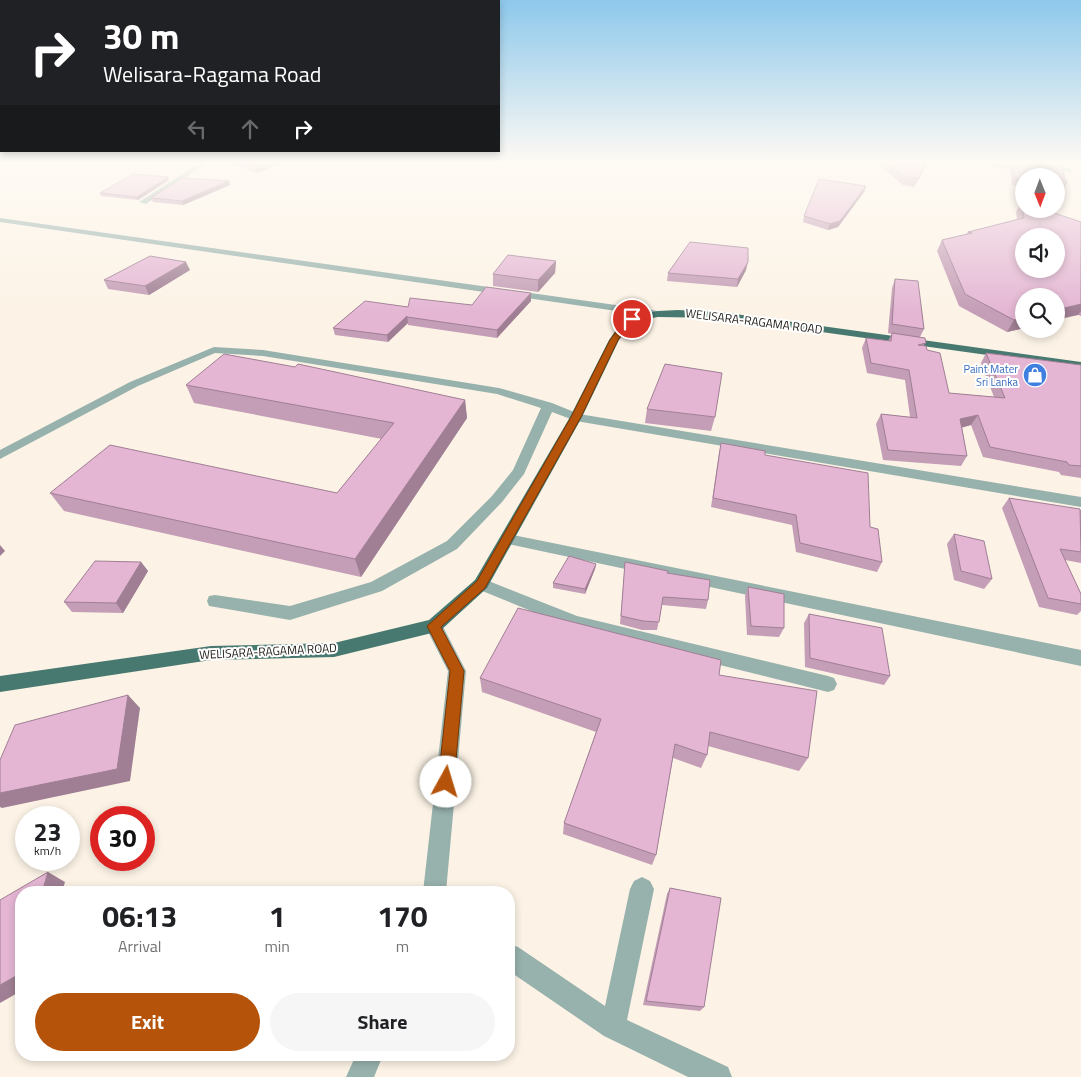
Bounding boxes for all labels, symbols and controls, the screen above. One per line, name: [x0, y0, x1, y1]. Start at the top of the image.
text: 30 m: [103, 9, 179, 63]
icon: right: [20, 20, 85, 85]
text: Welisara-Ragama Road: [103, 57, 321, 91]
icon: left: [183, 115, 211, 143]
icon: ahead: [236, 115, 264, 143]
icon: right: [289, 115, 317, 143]
north arrow: [1015, 168, 1065, 218]
map controls: [1015, 168, 1065, 338]
button: sound: [1015, 228, 1065, 278]
button: search: [1015, 288, 1065, 338]
pin: [611, 298, 653, 340]
street label: WELISARA-RAGAMA ROAD: [684, 303, 824, 339]
icon: arrive: [618, 305, 646, 333]
place label: Paint Mater Sri Lanka: [963, 361, 1018, 390]
shop icon: Paint Mater Sri Lanka: [1022, 362, 1048, 388]
street label: WELISARA-RAGAMA ROAD: [199, 638, 338, 664]
position arrow: [419, 755, 471, 807]
speed limit sign: 30: [90, 806, 155, 871]
text: 23: [33, 813, 62, 851]
text: km/h: [34, 841, 61, 860]
text: 06:13: [102, 893, 177, 939]
text: 1: [269, 893, 286, 939]
text: 170: [377, 893, 428, 939]
text: Arrival: [118, 934, 161, 958]
text: min: [264, 934, 290, 958]
text: m: [396, 934, 409, 958]
button: Exit: [35, 993, 260, 1051]
button: Share: [270, 993, 495, 1051]

